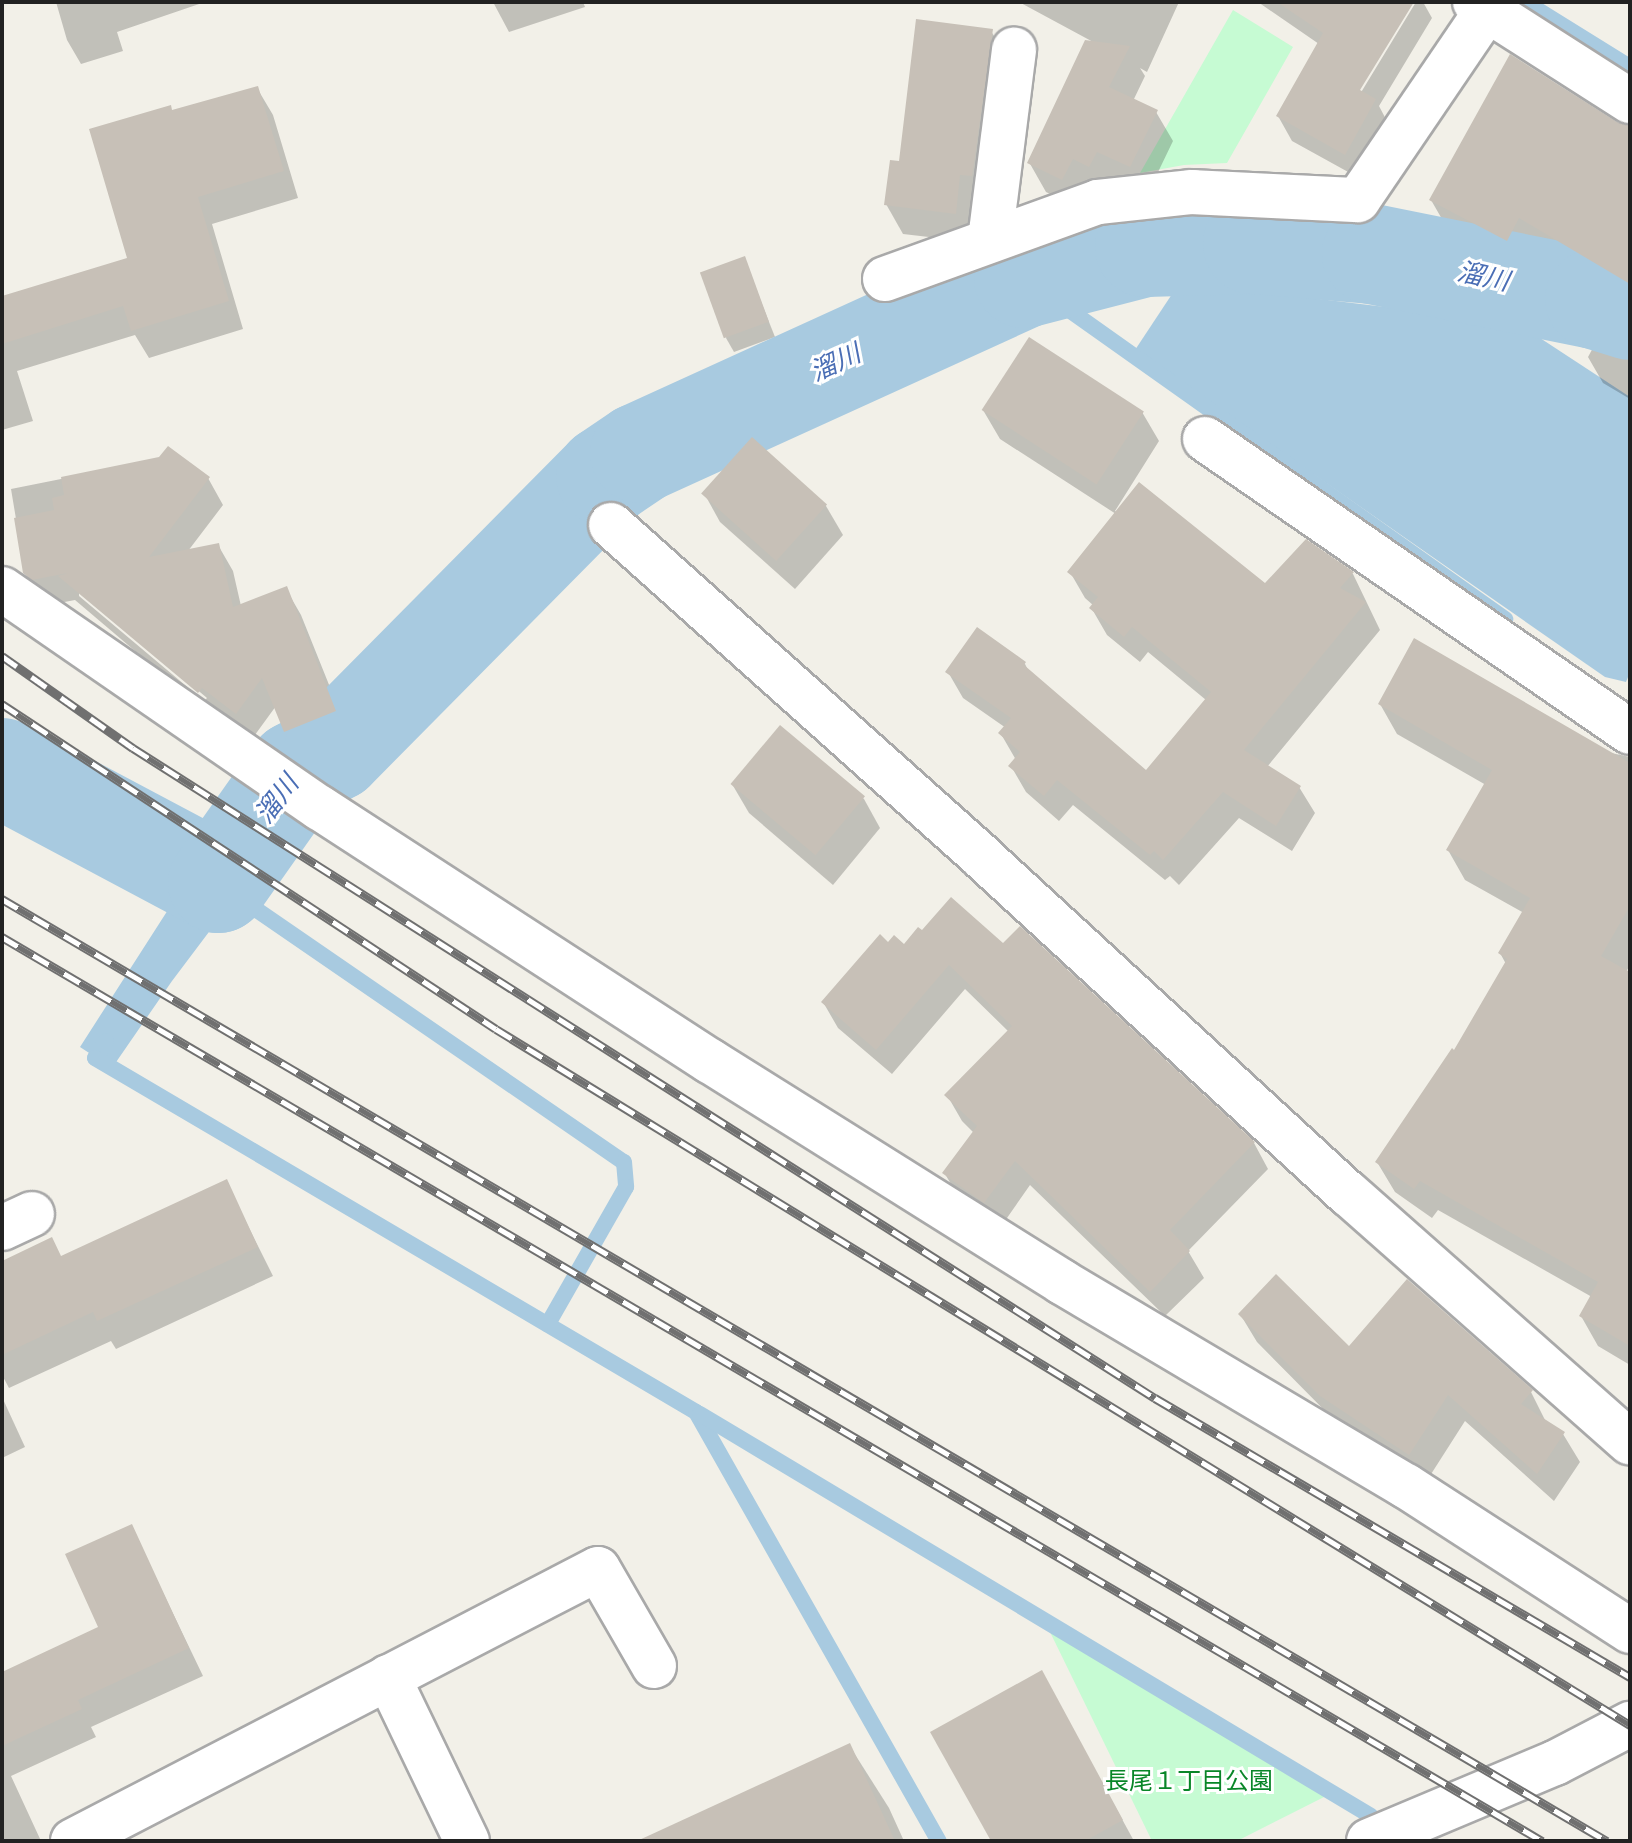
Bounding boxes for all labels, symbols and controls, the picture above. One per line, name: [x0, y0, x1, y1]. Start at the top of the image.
water label: 溜川: [1454, 257, 1512, 299]
water label: 溜川: [806, 339, 866, 389]
water label: 溜川: [250, 770, 306, 830]
park label: 長尾１丁目公園: [1105, 1768, 1273, 1796]

